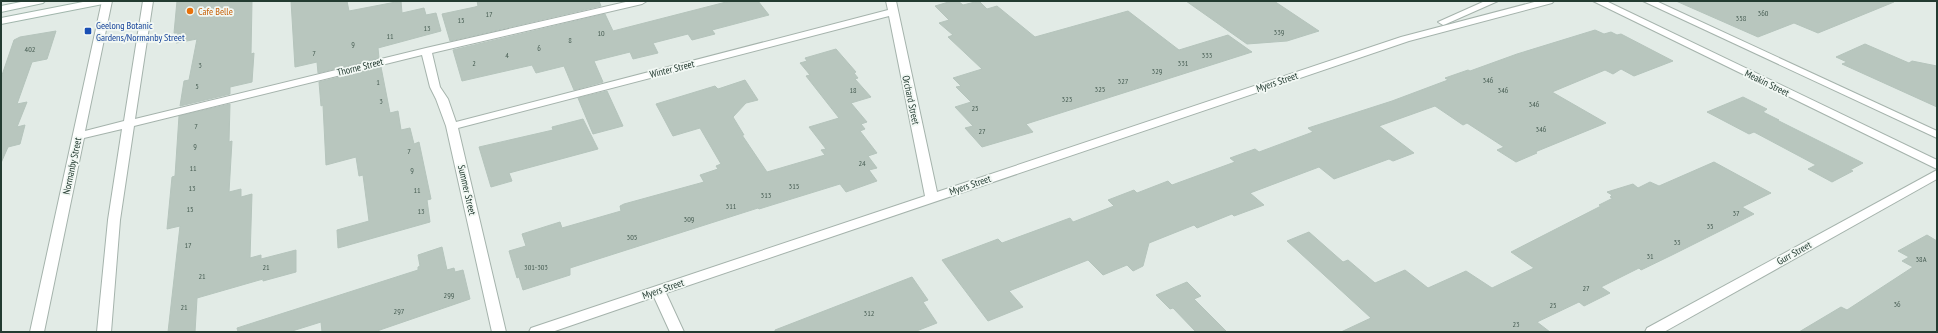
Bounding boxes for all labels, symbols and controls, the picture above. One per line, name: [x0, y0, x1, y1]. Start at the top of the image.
place label: Cafe Belle: [198, 5, 233, 18]
marker: Cafe Belle: [185, 6, 195, 16]
house number: 360: [1758, 8, 1769, 18]
house number: 17: [485, 9, 493, 19]
house number: 358: [1736, 13, 1747, 23]
house number: 15: [457, 15, 465, 25]
place label: Geelong Botanic Gardens/Normanby Street: [96, 19, 185, 44]
house number: 13: [423, 23, 431, 33]
marker: Geelong Botanic Gardens/Normanby Street: [83, 26, 93, 36]
house number: 339: [1274, 27, 1285, 37]
house number: 10: [597, 28, 605, 38]
house number: 11: [386, 31, 394, 41]
house number: 8: [568, 35, 572, 45]
house number: 9: [351, 39, 355, 49]
house number: 6: [537, 43, 541, 53]
house number: 402: [25, 44, 36, 54]
house number: 7: [312, 48, 316, 58]
house number: 4: [505, 50, 509, 60]
house number: 333: [1202, 50, 1213, 60]
street label: Thorne Street: [335, 55, 385, 79]
street label: Winter Street: [648, 57, 696, 81]
house number: 2: [472, 58, 476, 68]
house number: 331: [1178, 58, 1189, 68]
house number: 3: [198, 60, 202, 70]
house number: 329: [1152, 66, 1163, 76]
street label: Meakin Street: [1743, 67, 1792, 99]
street label: Myers Street: [1254, 69, 1300, 95]
street label: Orchard Street: [899, 74, 923, 126]
house number: 346: [1483, 75, 1494, 85]
house number: 327: [1118, 76, 1129, 86]
house number: 1: [376, 77, 380, 87]
house number: 5: [195, 81, 199, 91]
house number: 325: [1095, 84, 1105, 94]
house number: 18: [849, 85, 857, 95]
house number: 346: [1498, 85, 1509, 95]
house number: 323: [1062, 94, 1073, 104]
house number: 3: [379, 96, 383, 106]
house number: 346: [1529, 99, 1540, 109]
house number: 25: [971, 103, 979, 113]
house number: 7: [194, 121, 198, 131]
house number: 346: [1536, 124, 1547, 134]
house number: 27: [978, 126, 986, 136]
street label: Normanby Street: [60, 136, 84, 196]
house number: 9: [193, 141, 197, 151]
house number: 7: [407, 146, 411, 156]
house number: 24: [858, 158, 866, 168]
house number: 11: [189, 163, 197, 173]
street label: Summer Street: [455, 164, 479, 217]
house number: 9: [410, 165, 414, 175]
street label: Myers Street: [947, 172, 993, 198]
house number: 315: [789, 181, 799, 191]
house number: 13: [188, 183, 196, 193]
house number: 11: [413, 185, 421, 195]
house number: 313: [761, 190, 772, 200]
house number: 311: [726, 201, 737, 211]
house number: 15: [186, 204, 194, 214]
house number: 13: [417, 206, 425, 216]
house number: 37: [1732, 208, 1740, 218]
house number: 309: [684, 214, 695, 224]
house number: 35: [1706, 221, 1714, 231]
house number: 305: [627, 232, 637, 242]
house number: 33: [1673, 237, 1681, 247]
street label: Gurr Street: [1774, 238, 1814, 268]
house number: 17: [184, 240, 192, 250]
house number: 31: [1646, 251, 1654, 261]
house number: 38A: [1916, 254, 1927, 264]
house number: 21: [262, 262, 270, 272]
house number: 301-303: [524, 262, 548, 272]
house number: 21: [198, 271, 206, 281]
street label: Myers Street: [640, 276, 686, 302]
house number: 27: [1582, 283, 1590, 293]
house number: 299: [444, 290, 455, 300]
house number: 36: [1893, 299, 1901, 309]
house number: 25: [1549, 300, 1557, 310]
house number: 21: [180, 302, 188, 312]
house number: 297: [394, 306, 405, 316]
house number: 312: [864, 308, 875, 318]
house number: 23: [1512, 319, 1520, 329]

